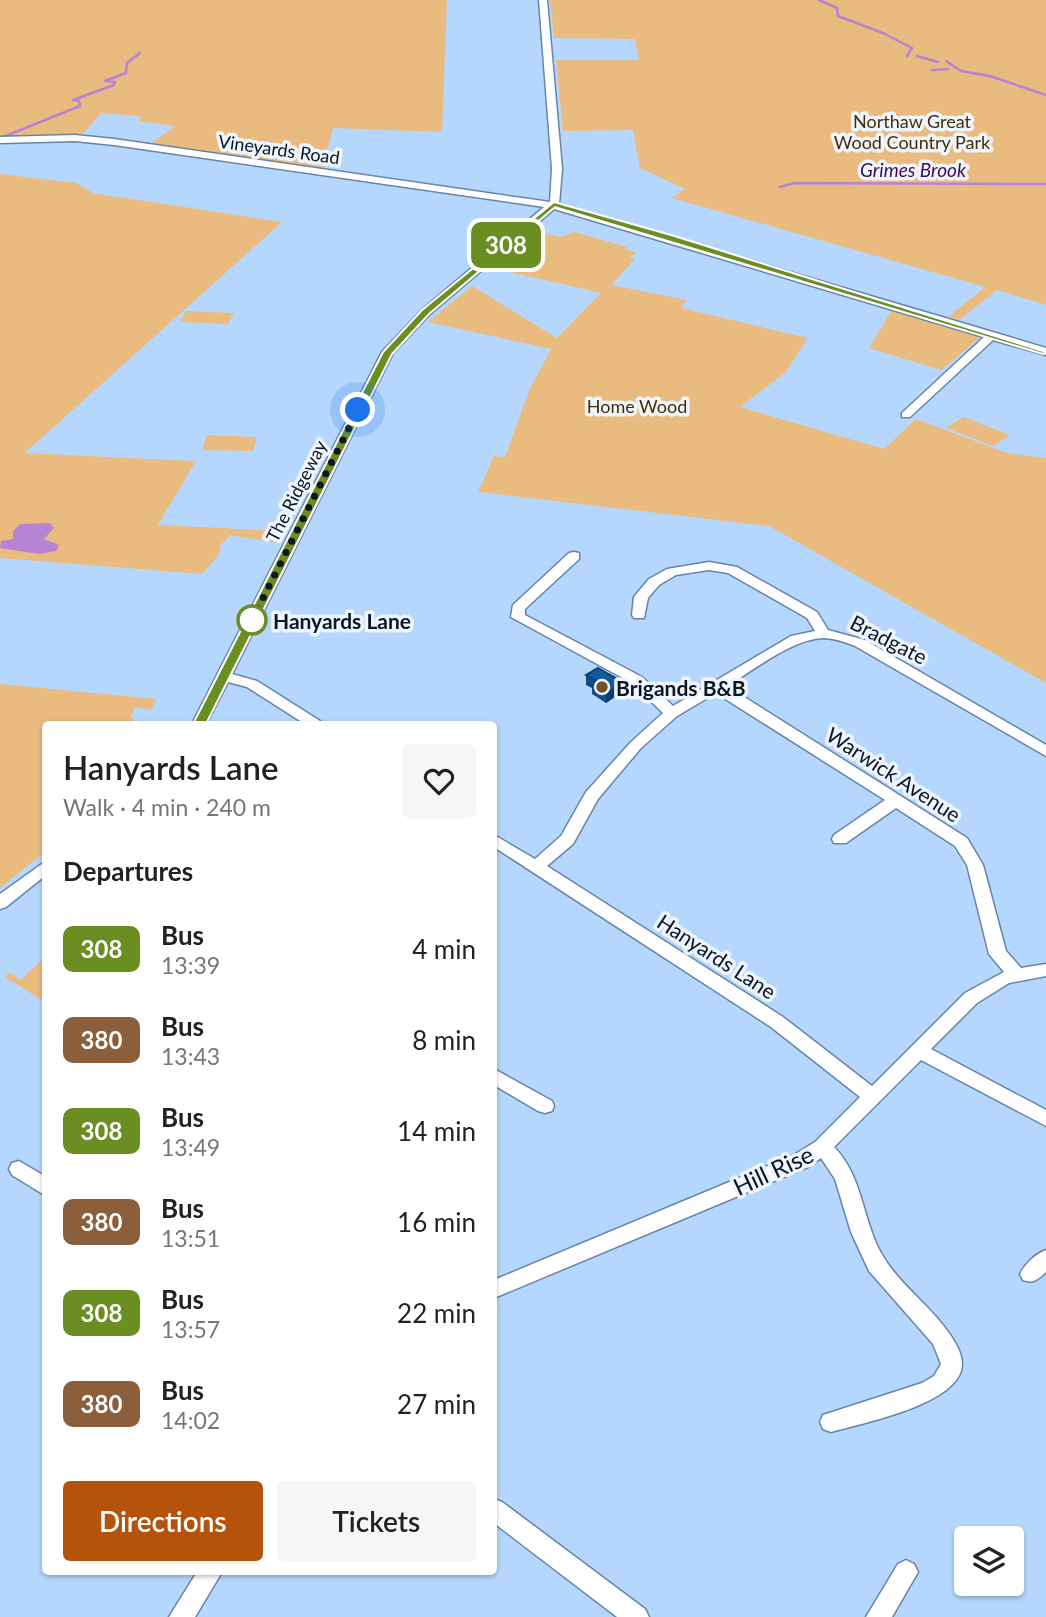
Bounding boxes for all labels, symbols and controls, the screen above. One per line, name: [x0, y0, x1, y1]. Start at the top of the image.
park label: Northaw Great Wood Country Park: [834, 110, 991, 153]
street label: Vineyards Road: [217, 130, 341, 168]
water label: Grimes Brook: [860, 158, 967, 181]
line badge: 308: [466, 222, 546, 268]
text: 308: [485, 230, 527, 259]
your location: [340, 392, 375, 427]
park label: Home Wood: [587, 395, 687, 417]
street label: The Ridgeway: [261, 436, 331, 545]
marker: Hanyards Lane: [237, 605, 267, 635]
place label: Hanyards Lane: [273, 608, 411, 633]
street label: Bradgate: [846, 609, 932, 669]
place label: Brigands B&B: [616, 675, 746, 700]
marker: Brigands B&B: [594, 679, 610, 695]
street label: Warwick Avenue: [822, 721, 966, 827]
button: heart: [402, 744, 476, 818]
text: Hanyards Lane: [63, 747, 279, 787]
text: Walk · 4 min · 240 m: [63, 793, 271, 821]
text: Departures: [63, 855, 193, 887]
street label: Hanyards Lane: [653, 908, 781, 1004]
text: Bus: [161, 919, 204, 951]
text: 4 min: [412, 933, 476, 965]
text: 308: [81, 934, 122, 963]
text: 13:39: [161, 951, 220, 979]
text: Bus: [161, 1010, 204, 1042]
text: 8 min: [412, 1024, 476, 1056]
text: 380: [81, 1025, 122, 1054]
text: 13:43: [161, 1042, 220, 1070]
text: Bus: [161, 1101, 204, 1133]
text: 14 min: [397, 1115, 476, 1147]
text: 308: [81, 1116, 122, 1145]
text: 13:49: [161, 1133, 220, 1161]
street label: Hill Rise: [728, 1139, 818, 1201]
text: Bus: [161, 1192, 204, 1224]
text: 16 min: [397, 1206, 476, 1238]
text: 380: [81, 1207, 122, 1236]
text: 13:51: [161, 1224, 220, 1252]
text: Bus: [161, 1283, 204, 1315]
text: 22 min: [397, 1297, 476, 1329]
text: 308: [81, 1298, 122, 1327]
text: 13:57: [161, 1315, 220, 1343]
text: Bus: [161, 1374, 204, 1406]
text: 27 min: [397, 1388, 476, 1420]
text: 380: [81, 1389, 122, 1418]
text: 14:02: [161, 1406, 220, 1434]
button: Directions: [63, 1481, 263, 1561]
button: Tickets: [277, 1481, 476, 1561]
map controls: [954, 1526, 1024, 1596]
button: layers: [954, 1526, 1024, 1596]

